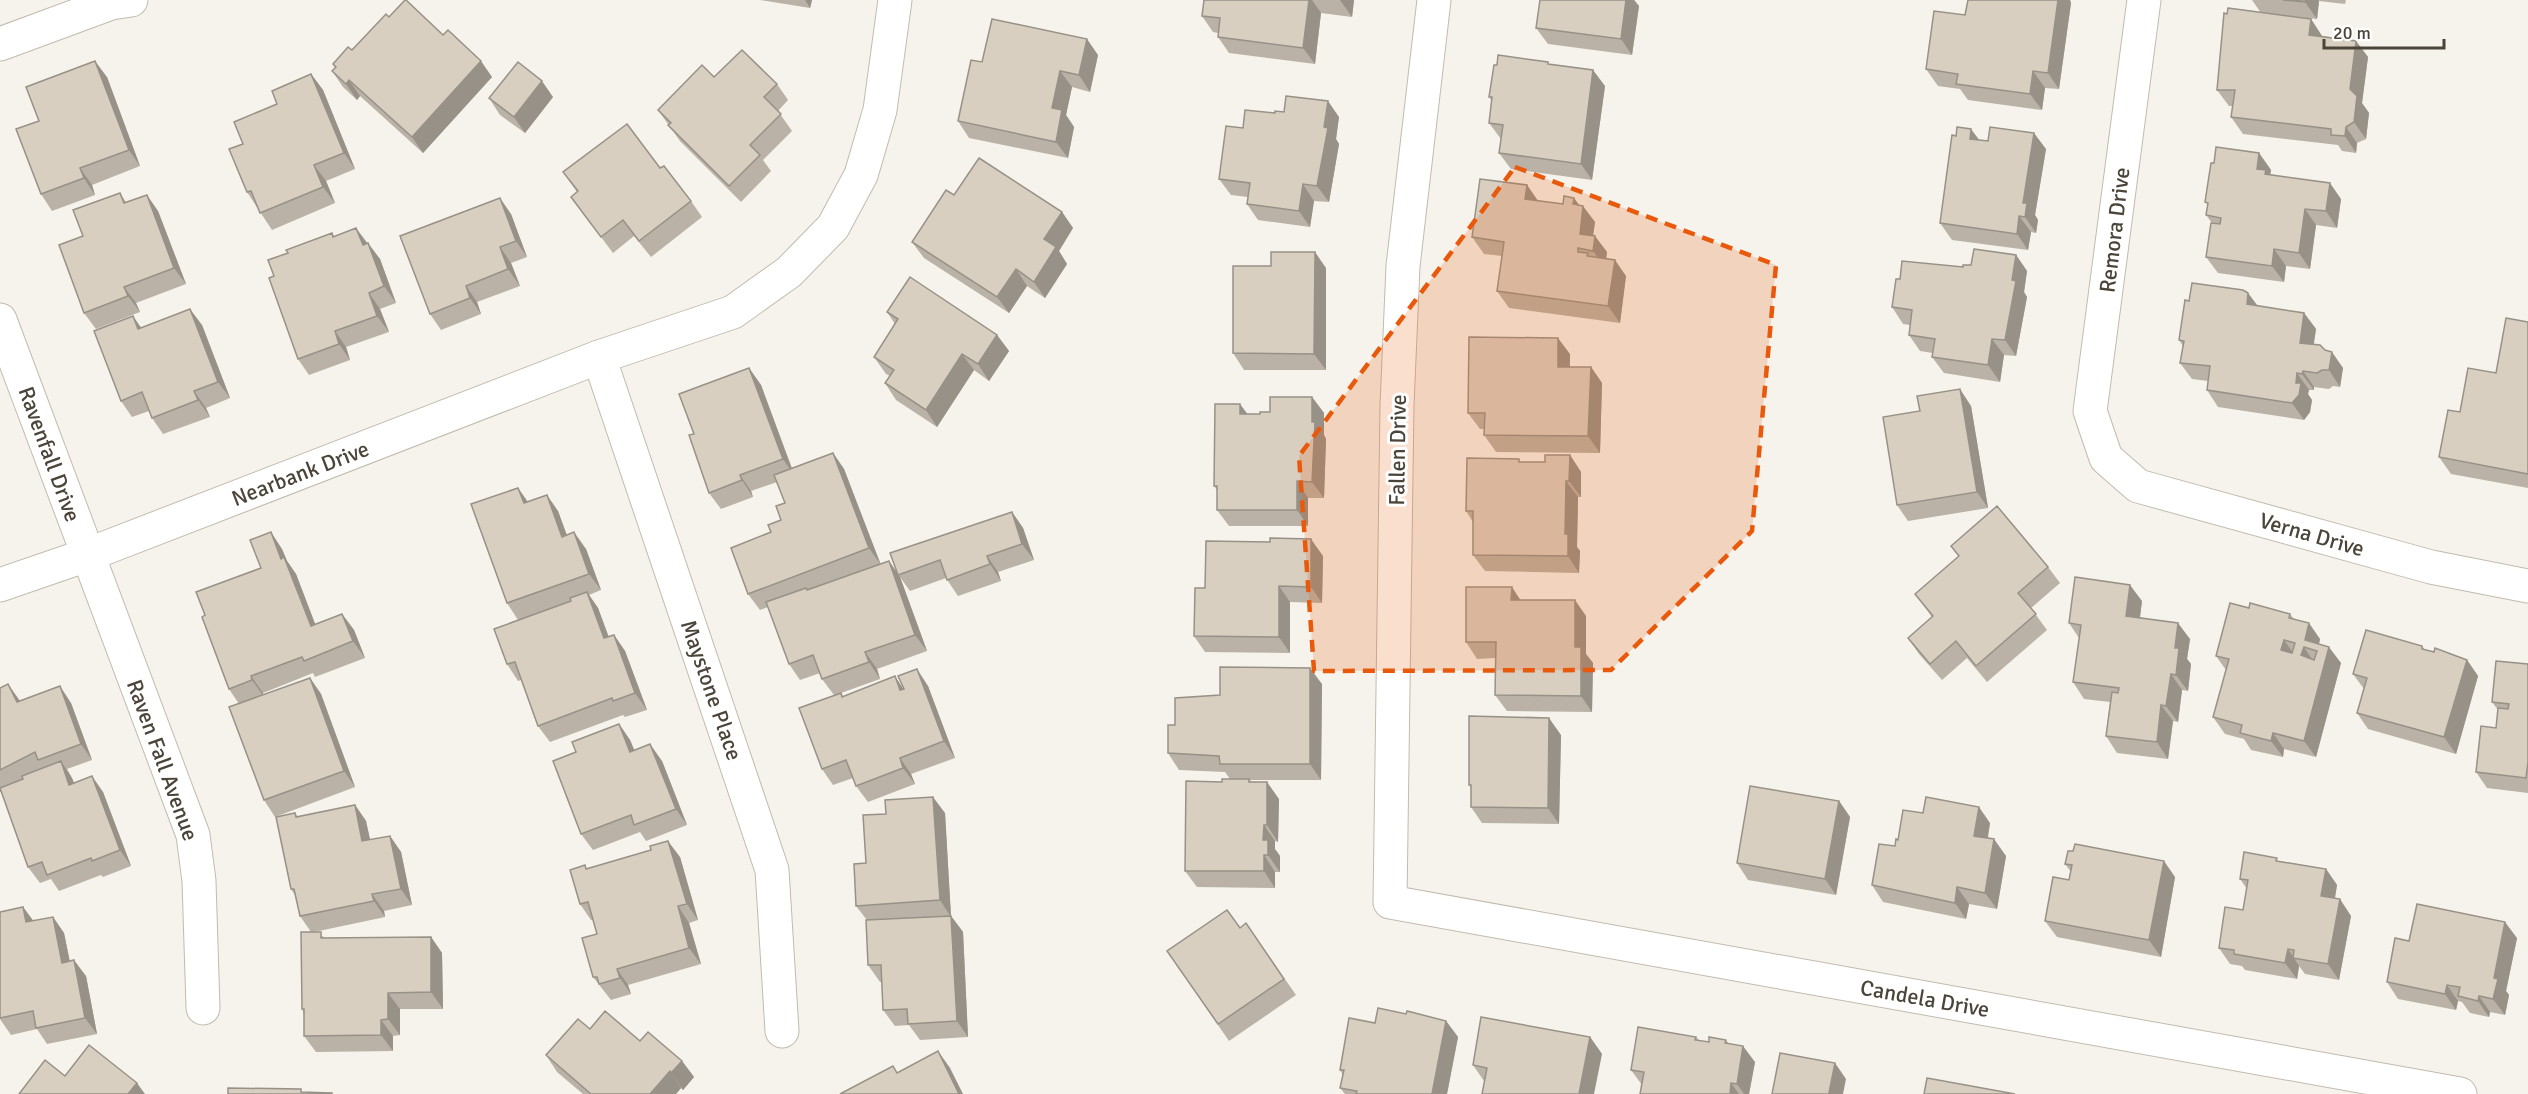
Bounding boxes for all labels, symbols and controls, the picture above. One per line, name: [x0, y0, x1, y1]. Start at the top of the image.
scale bar: [2324, 12, 2444, 50]
text: 20 m: [2333, 22, 2371, 44]
street label: Remora Drive: [2093, 166, 2136, 294]
street label: Ravenfall Drive: [13, 383, 86, 525]
street label: Fallen Drive: [1383, 394, 1412, 506]
street label: Nearbank Drive: [228, 435, 373, 512]
street label: Verna Drive: [2256, 507, 2367, 562]
street label: Maystone Place: [675, 616, 748, 764]
street label: Raven Fall Avenue: [121, 676, 204, 845]
street label: Candela Drive: [1858, 974, 1992, 1023]

